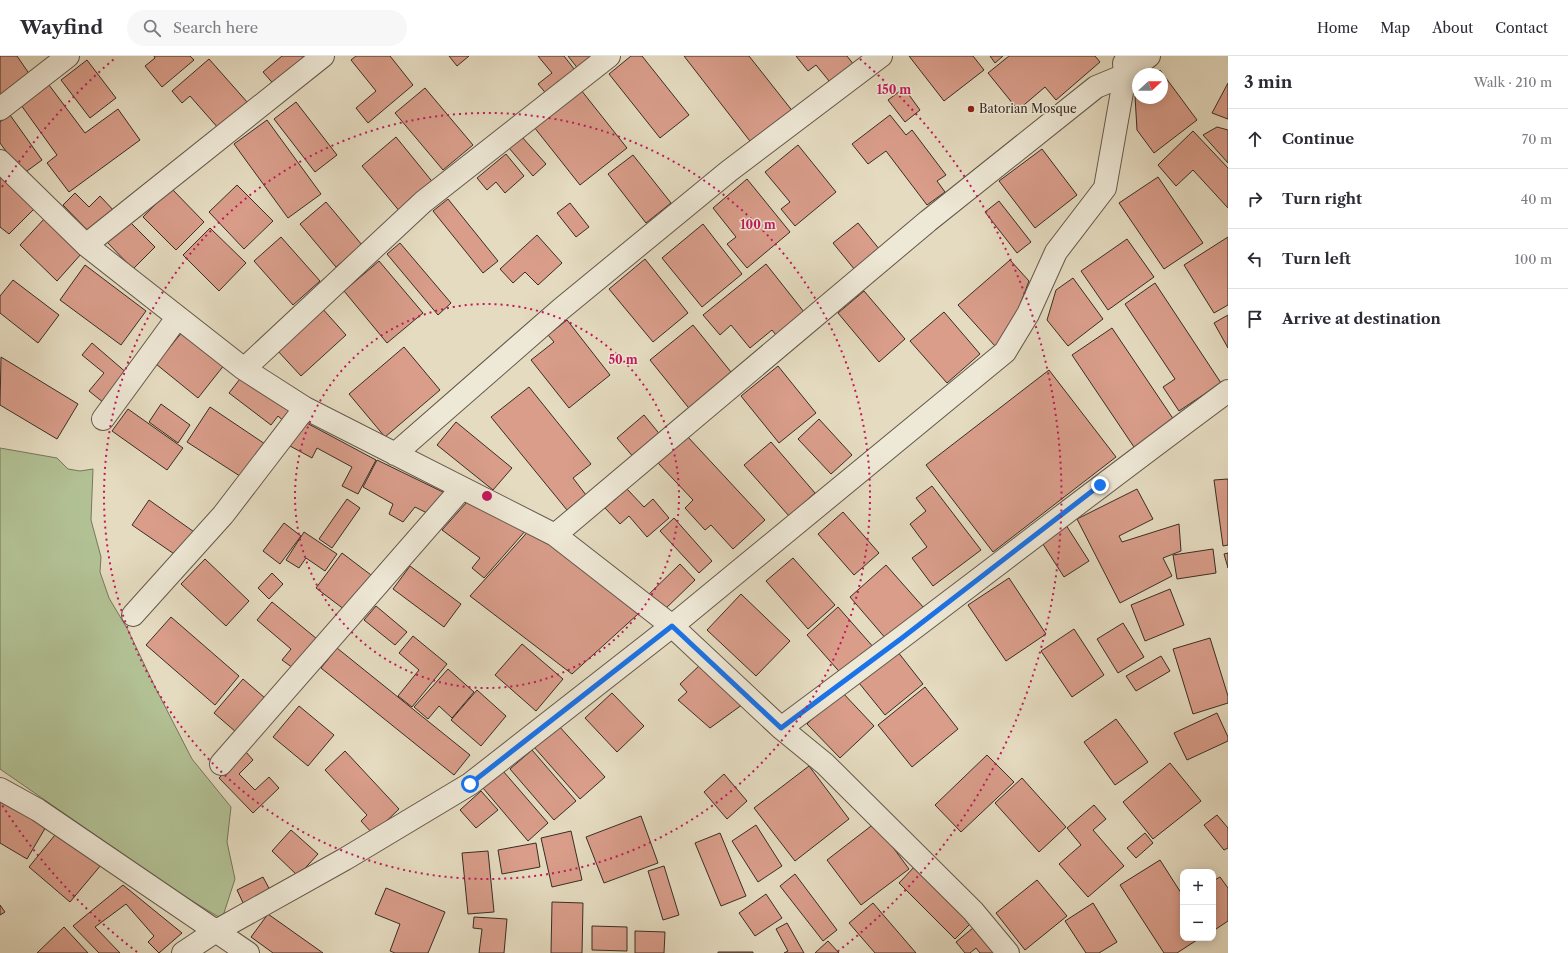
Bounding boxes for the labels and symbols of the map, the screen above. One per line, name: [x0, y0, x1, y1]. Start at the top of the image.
north arrow: [1132, 68, 1168, 104]
text: 150 m: [877, 82, 911, 97]
place label: Batorian Mosque: [979, 101, 1077, 116]
marker: Batorian Mosque: [966, 104, 976, 114]
text: 100 m: [740, 217, 776, 232]
text: 50 m: [608, 352, 638, 367]
route end: [1091, 476, 1109, 494]
centre of rings: [480, 489, 494, 503]
route start: [461, 775, 479, 793]

